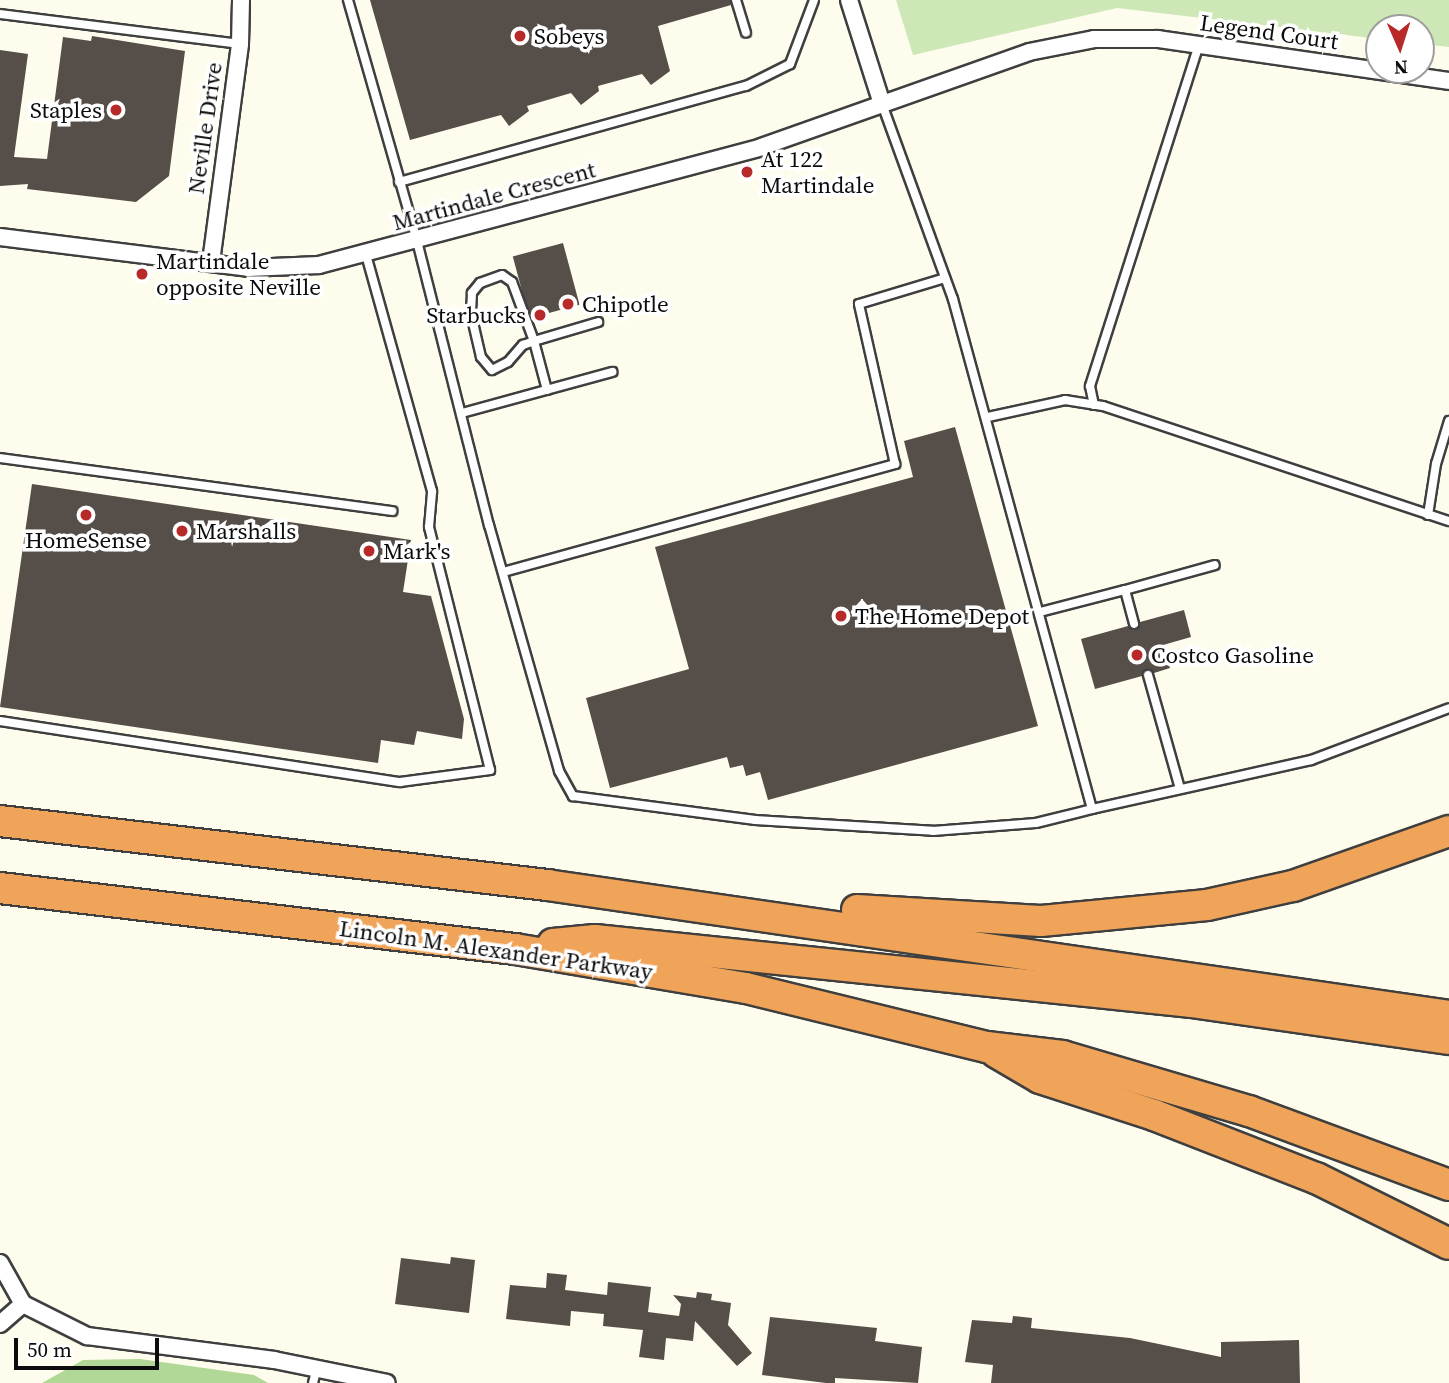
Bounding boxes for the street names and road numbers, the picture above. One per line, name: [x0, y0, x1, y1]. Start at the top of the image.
street label: Legend Court: [1198, 9, 1340, 55]
street label: Neville Drive: [182, 60, 228, 196]
street label: Martindale Crescent: [390, 156, 598, 236]
street label: Lincoln M. Alexander Parkway: [338, 914, 654, 986]

